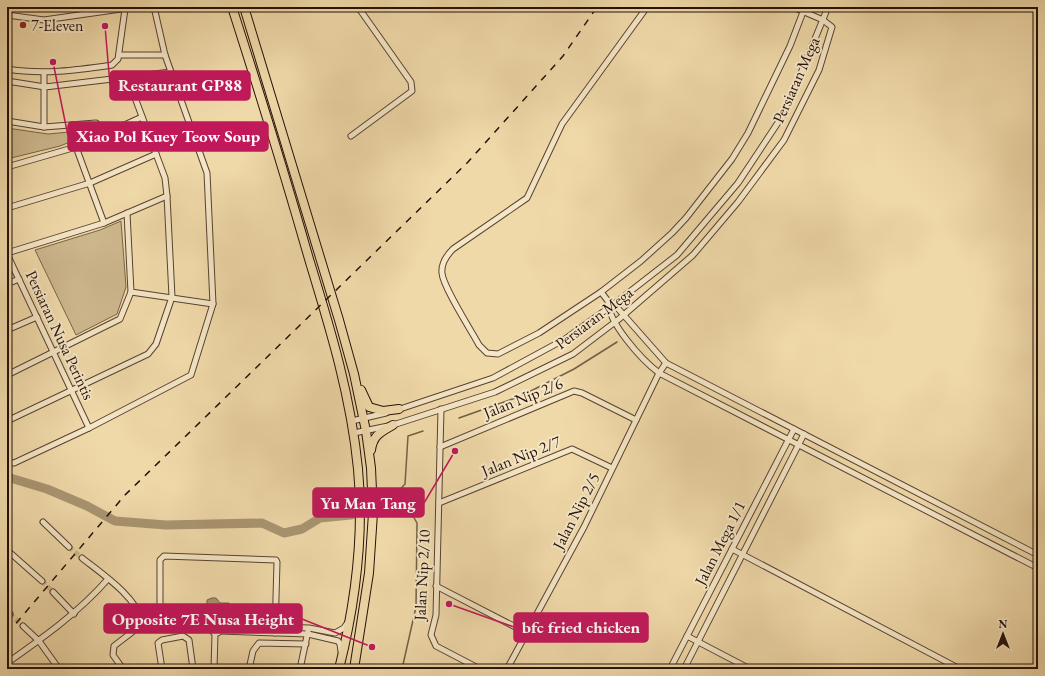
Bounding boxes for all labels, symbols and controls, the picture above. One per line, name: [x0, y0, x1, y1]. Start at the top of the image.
place label: 7-Eleven: [31, 15, 84, 36]
marker: 7-Eleven: [18, 20, 28, 30]
street label: Persiaran Mega: [768, 33, 825, 126]
callout: Restaurant GP88: [110, 71, 250, 100]
text: Restaurant GP88: [118, 74, 242, 96]
callout: Xiao Pol Kuey Teow Soup: [68, 122, 268, 151]
text: Xiao Pol Kuey Teow Soup: [75, 125, 260, 147]
street label: Persiaran Nusa Perintis: [21, 267, 99, 403]
street label: Persiaran Mega: [551, 282, 638, 354]
street label: Jalan Nip 2/6: [478, 373, 566, 424]
street label: Jalan Nip 2/7: [476, 431, 564, 482]
street label: Jalan Nip 2/5: [547, 469, 604, 555]
callout: Yu Man Tang: [313, 488, 424, 517]
text: Yu Man Tang: [320, 492, 416, 514]
street label: Jalan Mega 1/1: [689, 497, 750, 591]
street label: Jalan Nip 2/10: [409, 529, 435, 623]
callout: Opposite 7E Nusa Height: [104, 604, 302, 633]
text: Opposite 7E Nusa Height: [112, 608, 295, 630]
callout: bfc fried chicken: [514, 613, 648, 642]
north arrow: [983, 614, 1023, 654]
text: bfc fried chicken: [522, 616, 641, 638]
text: N: [999, 617, 1008, 631]

